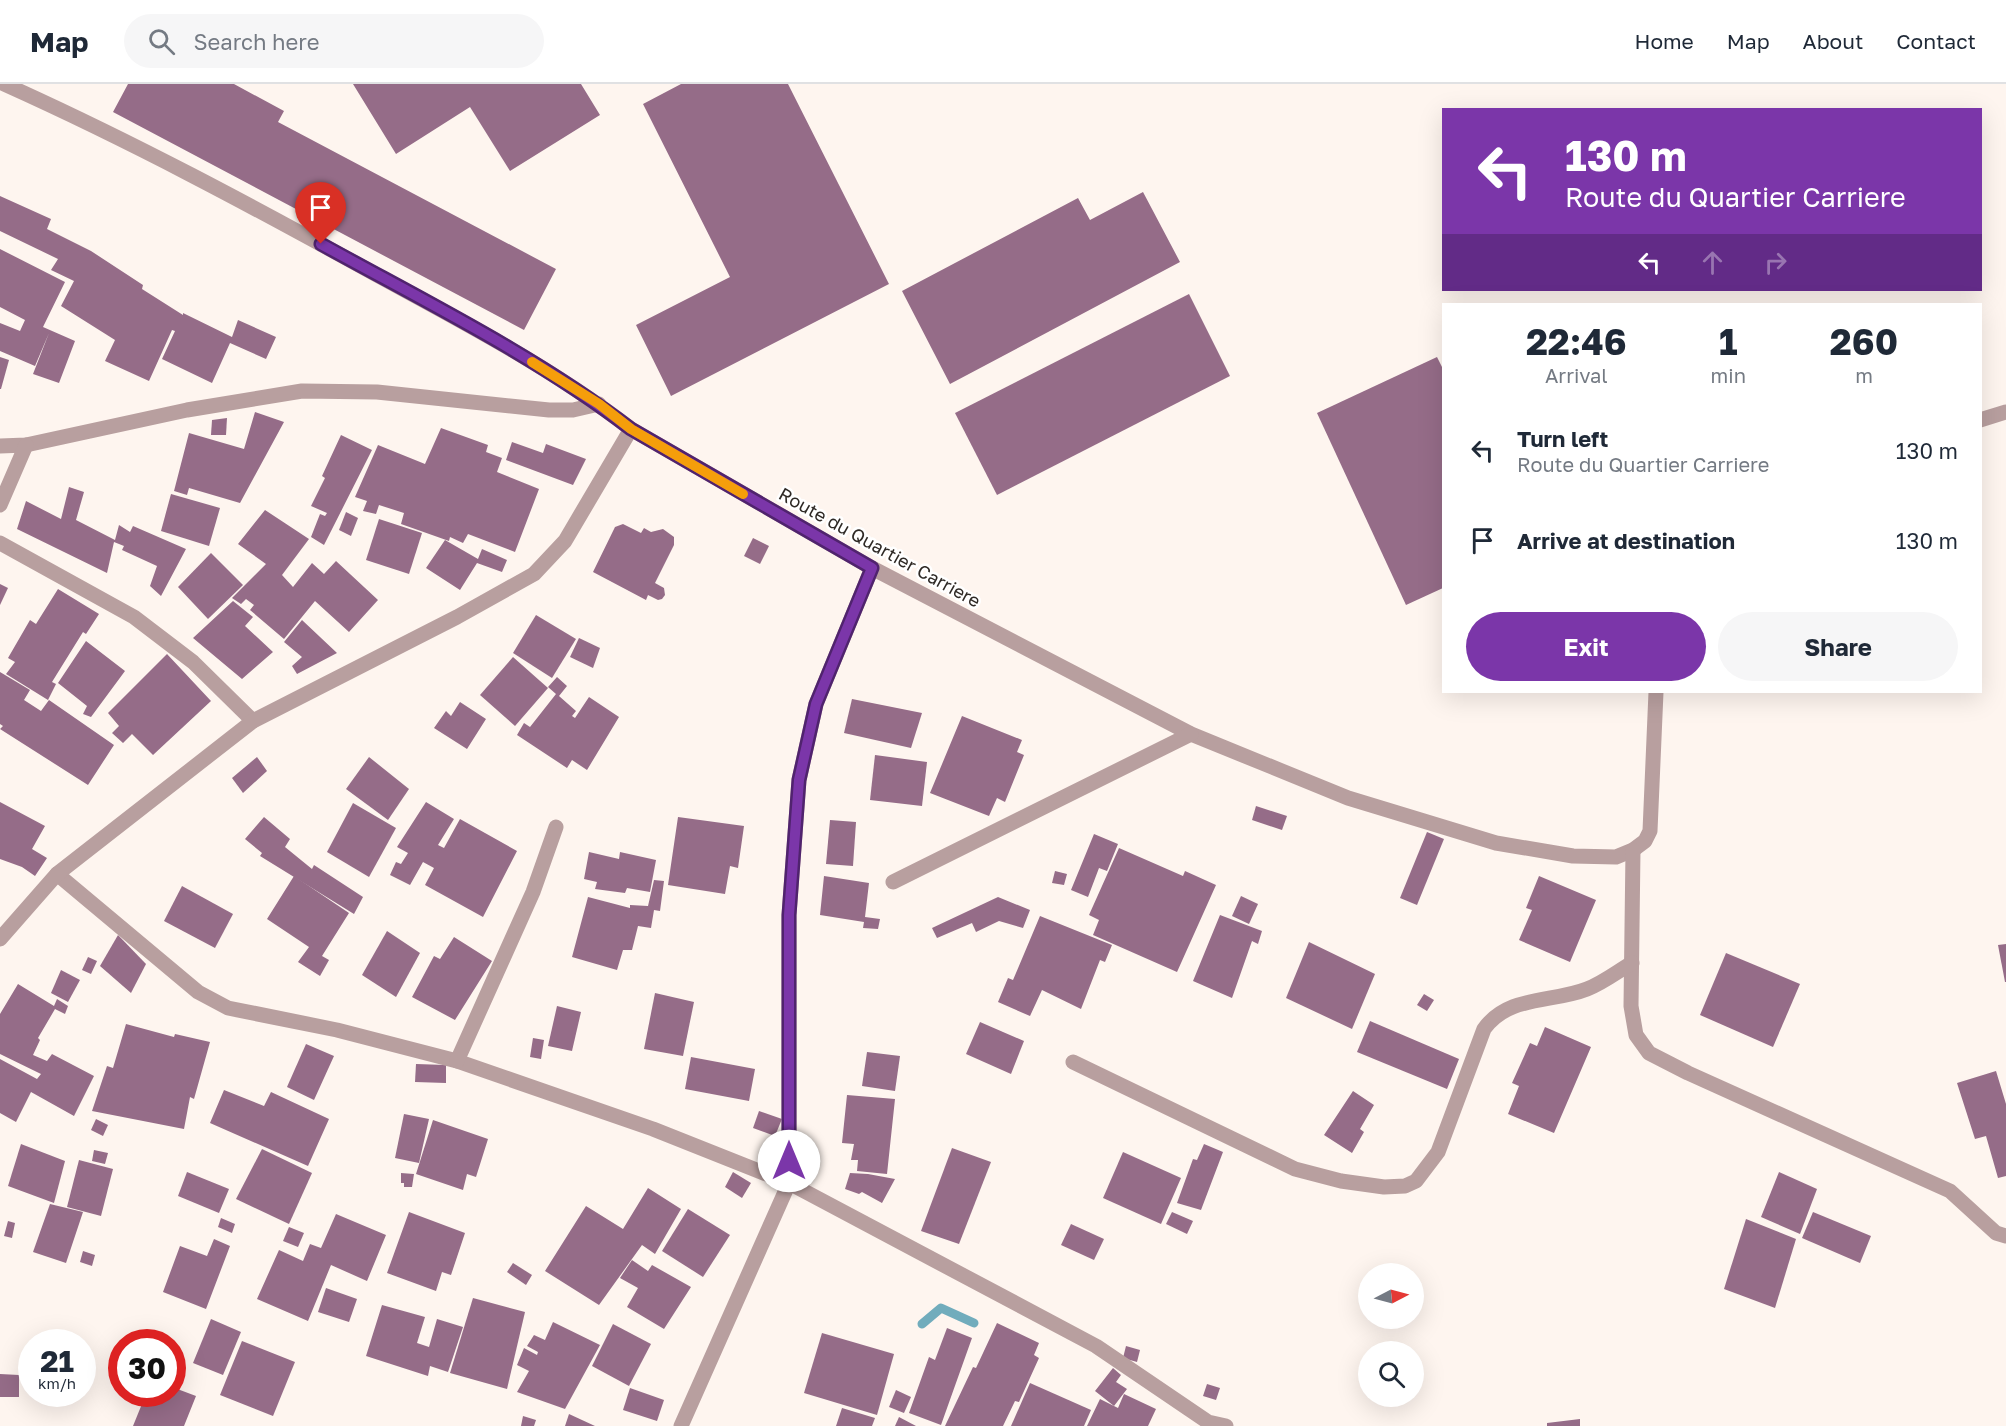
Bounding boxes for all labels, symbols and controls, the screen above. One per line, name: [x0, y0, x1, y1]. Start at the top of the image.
search box: [124, 14, 544, 68]
text: Map: [30, 25, 88, 58]
icon: search: [145, 25, 178, 58]
text: Search here: [193, 28, 319, 55]
text: Home: [1634, 28, 1694, 54]
text: Map: [1727, 28, 1770, 54]
text: About: [1803, 28, 1863, 54]
text: Contact: [1896, 28, 1976, 54]
text: 130 m: [1565, 130, 1687, 180]
icon: left: [1466, 132, 1544, 210]
text: Route du Quartier Carriere: [1565, 181, 1906, 213]
pin: [295, 182, 346, 244]
icon: arrive: [304, 191, 337, 224]
icon: left: [1633, 246, 1666, 279]
icon: ahead: [1696, 246, 1729, 279]
icon: right: [1759, 246, 1792, 279]
text: 22:46: [1526, 320, 1627, 363]
text: 1: [1719, 320, 1738, 363]
text: 260: [1830, 320, 1898, 363]
text: Arrival: [1545, 363, 1608, 387]
text: min: [1711, 363, 1746, 387]
text: m: [1855, 363, 1873, 387]
text: Turn left: [1517, 425, 1608, 452]
icon: left: [1466, 434, 1499, 467]
text: 130 m: [1896, 437, 1958, 464]
text: Route du Quartier Carriere: [1517, 452, 1769, 476]
street label: Route du Quartier Carriere: [775, 482, 985, 612]
icon: arrive: [1466, 524, 1499, 557]
text: Arrive at destination: [1517, 527, 1735, 554]
text: 130 m: [1896, 527, 1958, 554]
button: Exit: [1466, 612, 1706, 681]
button: Share: [1718, 612, 1958, 681]
position arrow: [757, 1129, 821, 1193]
north arrow: [1358, 1263, 1424, 1329]
map controls: [1358, 1263, 1424, 1407]
speed limit sign: 30: [108, 1329, 186, 1407]
button: search: [1358, 1341, 1424, 1407]
text: 21: [40, 1343, 74, 1379]
text: km/h: [38, 1374, 76, 1392]

